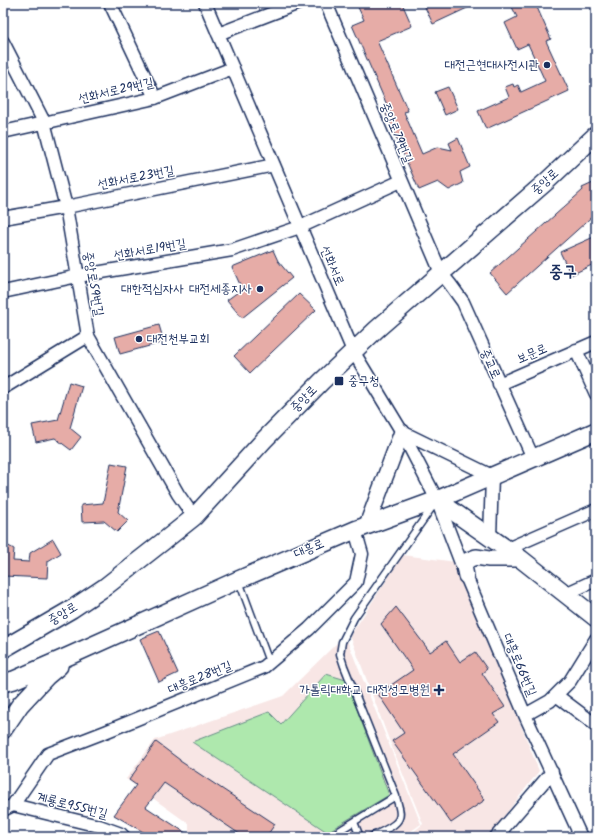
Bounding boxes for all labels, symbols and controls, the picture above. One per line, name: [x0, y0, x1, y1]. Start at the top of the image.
place label: 대전근현대사전시관: [445, 55, 539, 76]
marker: 대전근현대사전시관: [542, 60, 552, 70]
street label: 선화서로29번길: [76, 72, 156, 110]
street label: 중앙로79번길: [374, 99, 418, 167]
street label: 선화서로23번길: [96, 160, 176, 196]
street label: 중앙로: [526, 164, 564, 200]
street label: 선화서로19번길: [112, 233, 188, 267]
street label: 선화서로: [314, 243, 350, 289]
street label: 중앙로59번길: [77, 250, 109, 318]
district label: 중구: [549, 259, 577, 286]
place label: 대한적십자사 대전세종지사: [121, 279, 252, 300]
marker: 대한적십자사 대전세종지사: [255, 284, 265, 294]
place label: 대전천부교회: [147, 329, 210, 350]
marker: 대전천부교회: [134, 334, 144, 344]
street label: 보문로: [513, 338, 551, 370]
street label: 중교로: [474, 345, 506, 383]
place label: 중구청: [348, 371, 379, 392]
marker: 중구청: [333, 375, 345, 387]
street label: 중앙로: [286, 380, 322, 418]
street label: 대흥로: [290, 533, 328, 565]
street label: 중앙로: [44, 597, 82, 631]
street label: 대흥로66번길: [496, 630, 542, 700]
street label: 대흥로28번길: [165, 656, 235, 700]
place label: 가톨릭대학교 대전성모병원: [299, 680, 430, 701]
marker: 가톨릭대학교 대전성모병원: [433, 684, 445, 696]
street label: 계룡로955번길: [34, 787, 110, 825]

